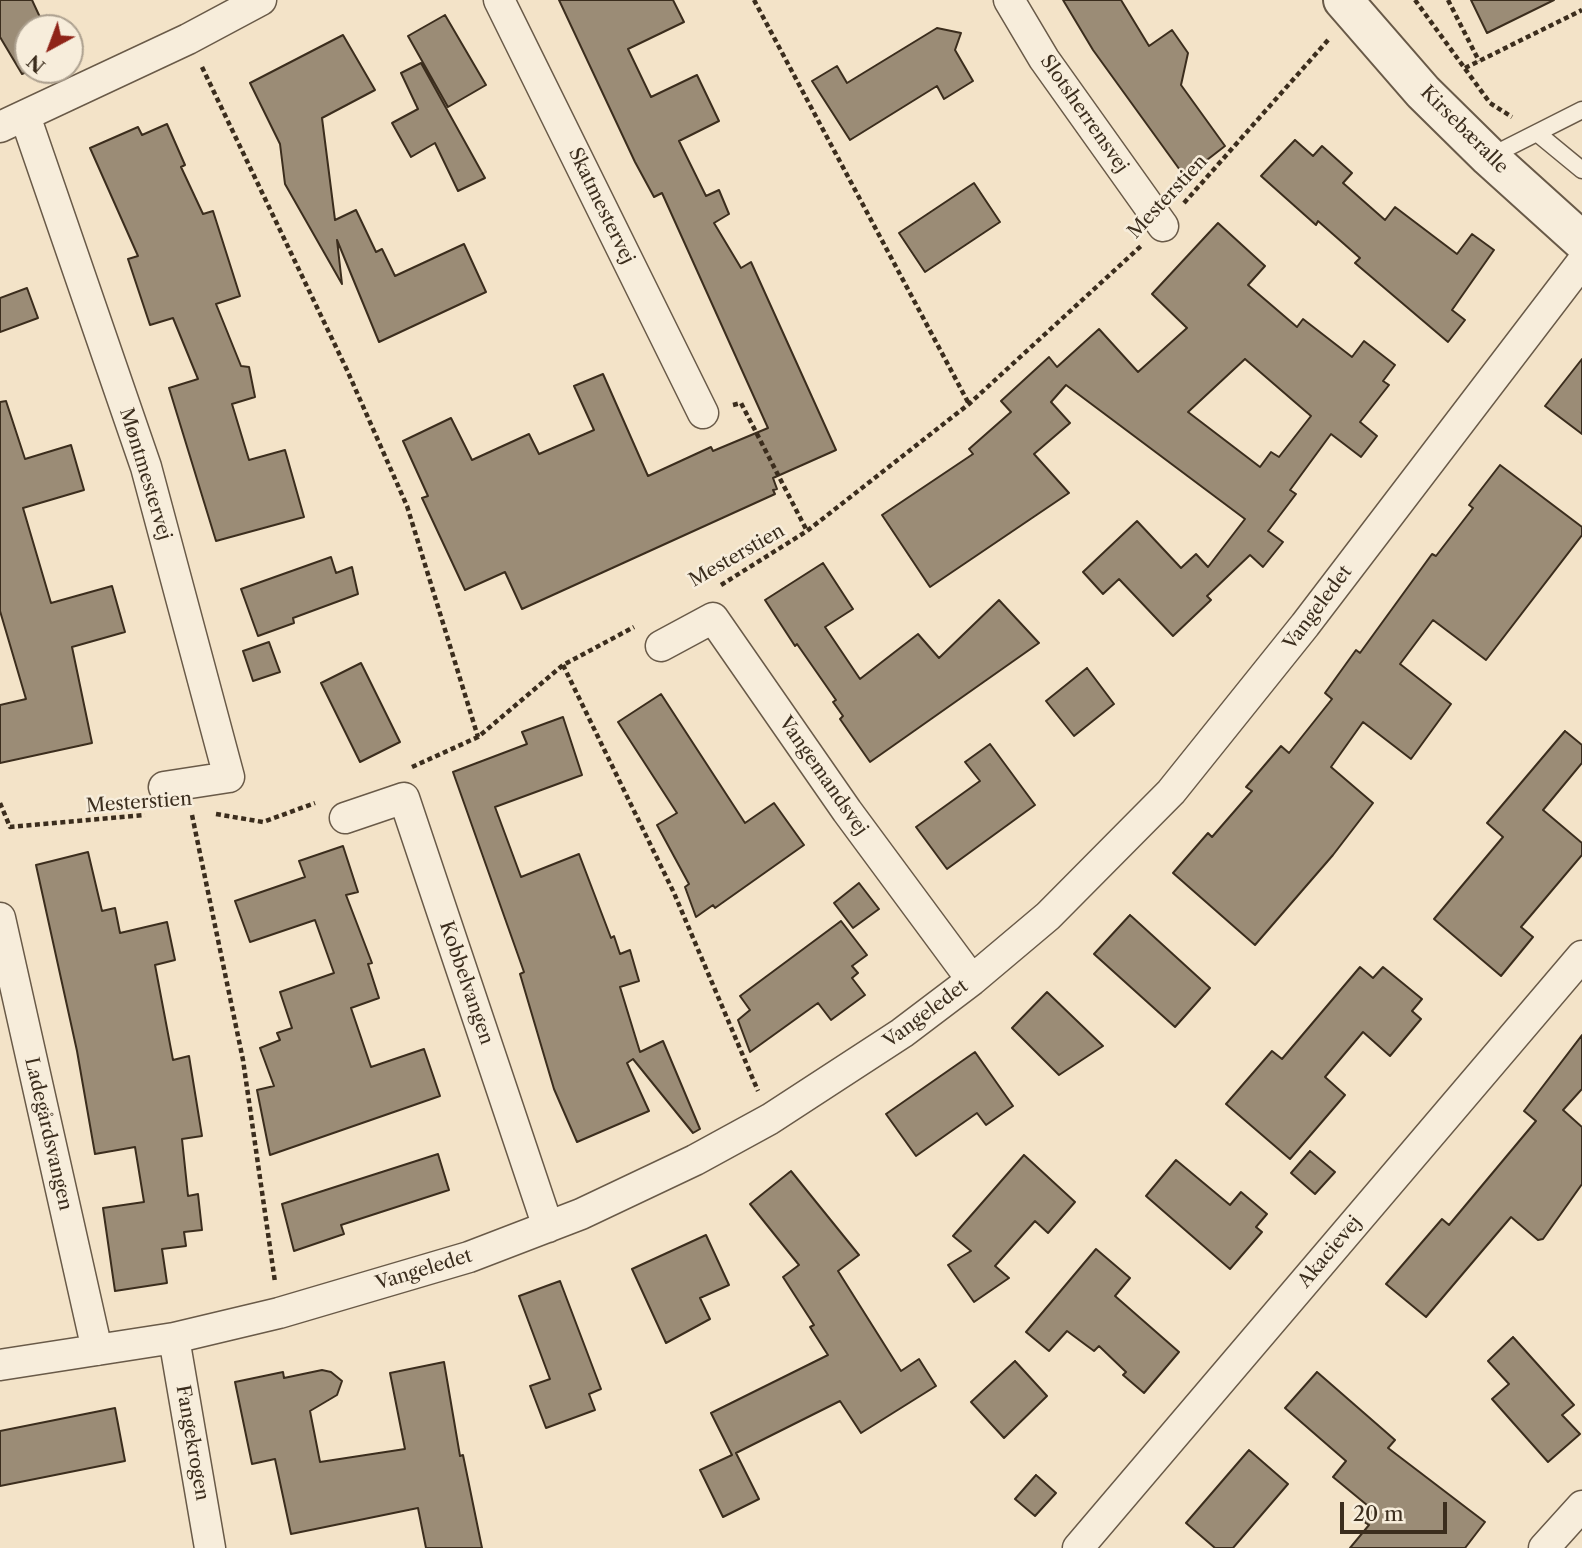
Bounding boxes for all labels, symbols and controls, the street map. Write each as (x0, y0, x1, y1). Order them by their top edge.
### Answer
north arrow (14, 14, 84, 84)
text: N (22, 50, 50, 78)
street label: Slotsherrensvej (1035, 51, 1133, 177)
street label: Kirsebæralle (1415, 81, 1513, 179)
street label: Skatmestervej (563, 144, 639, 268)
street label: Mesterstien (1123, 150, 1213, 244)
street label: Møntmestervej (114, 405, 176, 543)
street label: Mesterstien (685, 520, 789, 592)
street label: Vangeledet (1279, 561, 1357, 655)
street label: Vangemandsvej (774, 712, 872, 840)
street label: Mesterstien (85, 788, 193, 818)
street label: Kobbelvangen (434, 918, 498, 1048)
street label: Vangeledet (879, 975, 973, 1053)
street label: Ladegårdsvangen (19, 1055, 77, 1213)
street label: Akacievej (1293, 1212, 1367, 1292)
street label: Vangeledet (373, 1245, 475, 1295)
street label: Fangekrogen (171, 1383, 213, 1503)
scale bar (1344, 1488, 1451, 1532)
text: 20 m (1353, 1501, 1404, 1526)

